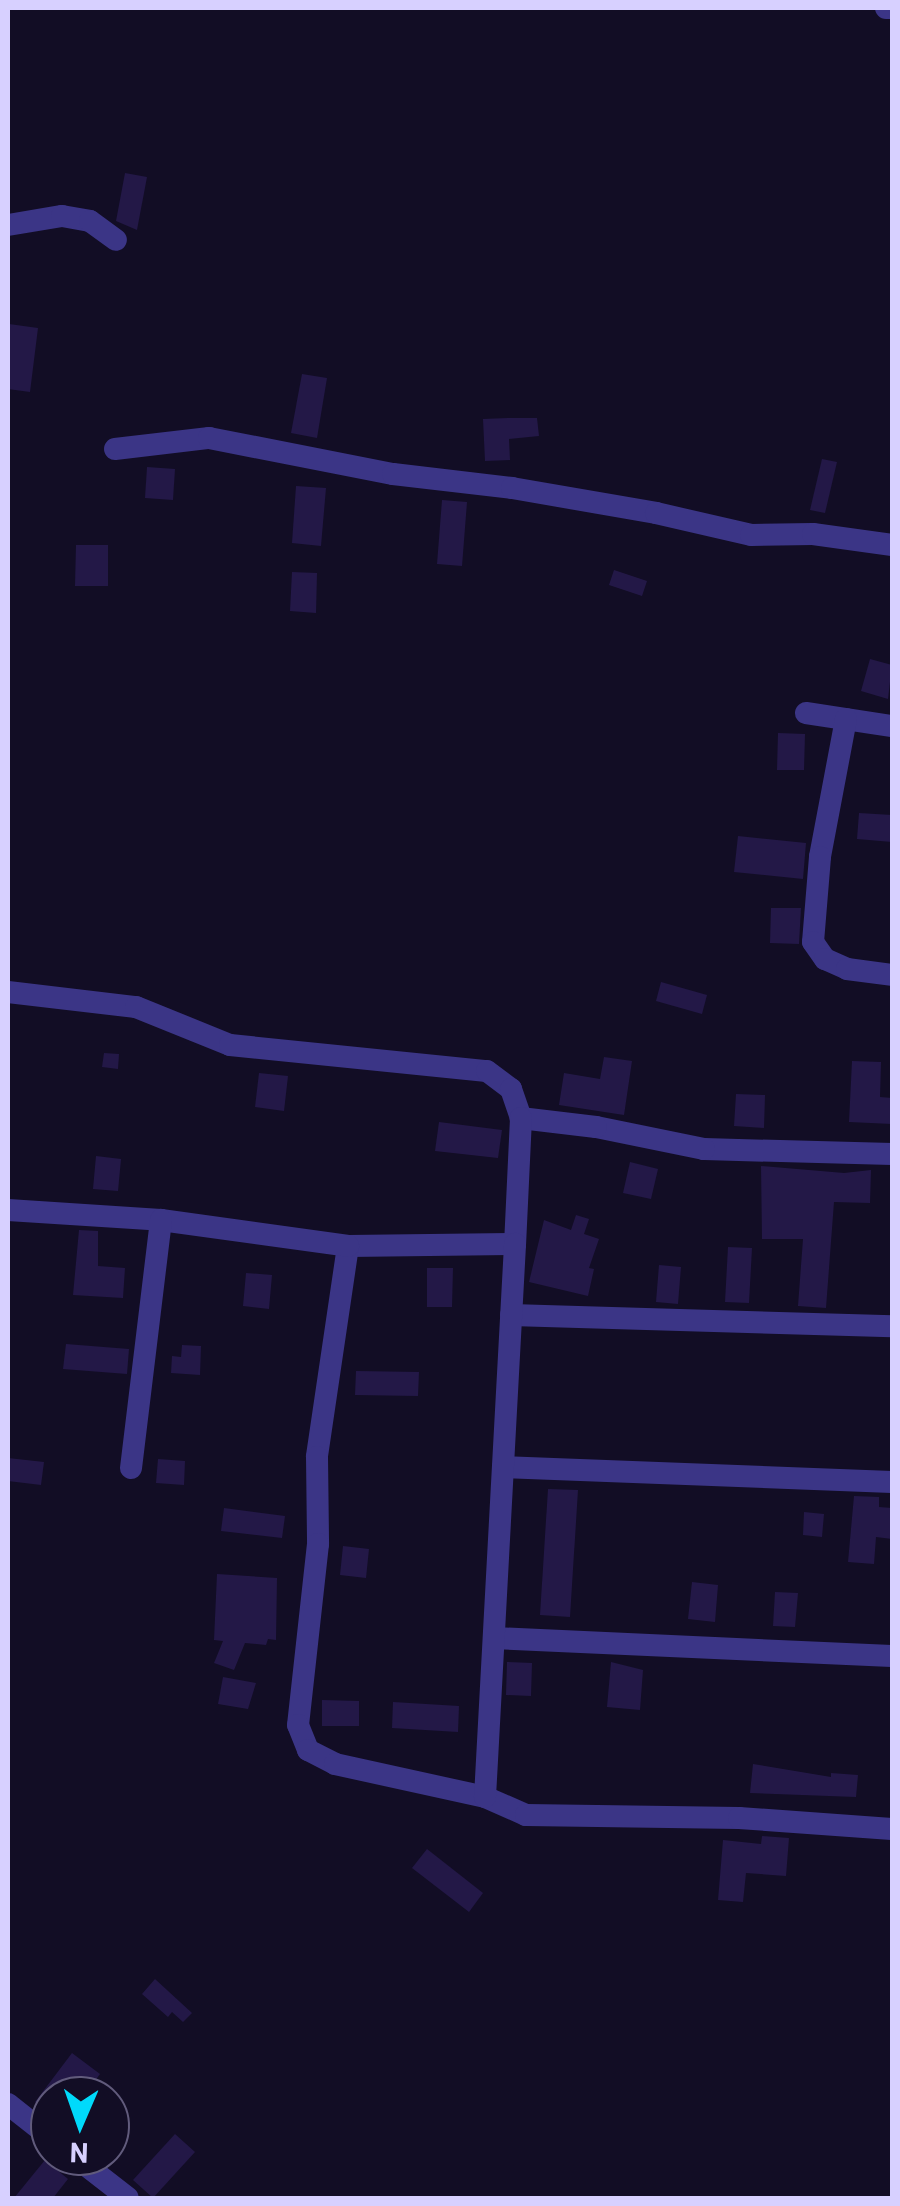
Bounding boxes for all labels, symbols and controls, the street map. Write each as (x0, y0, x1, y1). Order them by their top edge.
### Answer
north arrow (30, 2076, 130, 2176)
text: N (69, 2137, 89, 2171)

